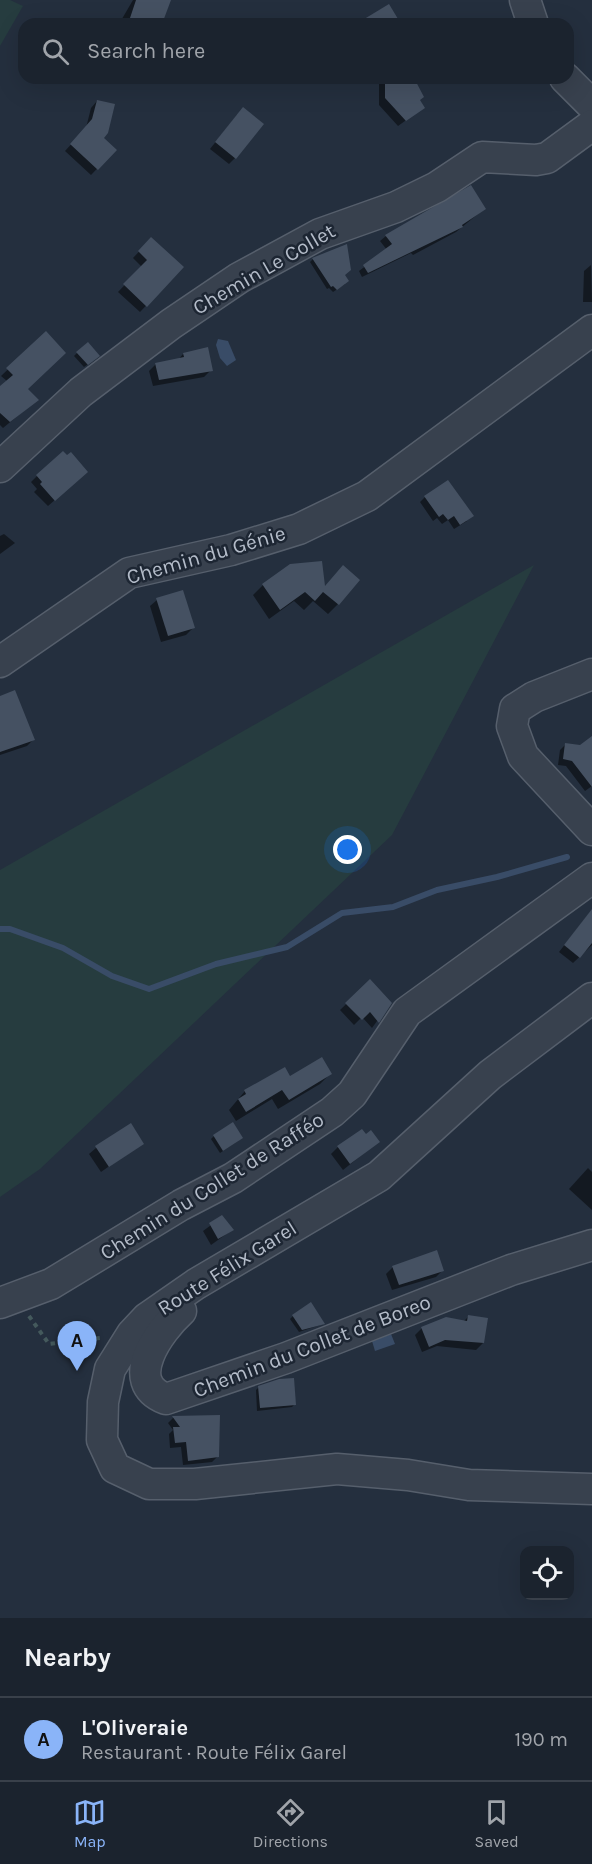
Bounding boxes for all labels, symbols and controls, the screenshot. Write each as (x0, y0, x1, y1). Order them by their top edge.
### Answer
search box (18, 18, 574, 84)
icon: search (39, 35, 72, 68)
text: Search here (87, 38, 205, 64)
street label: Chemin Le Collet (189, 218, 339, 319)
street label: Chemin du Génie (124, 521, 288, 589)
your location (333, 835, 362, 864)
street label: Chemin du Collet de Rafféo (96, 1107, 328, 1265)
street label: Route Félix Garel (153, 1216, 301, 1320)
street label: Chemin du Collet de Boreo (190, 1290, 434, 1402)
pin: A (58, 1322, 97, 1371)
map controls (520, 1546, 574, 1600)
button: locate (520, 1546, 574, 1600)
text: Nearby (24, 1642, 111, 1673)
text: L'Oliveraie (81, 1715, 188, 1741)
text: A (37, 1728, 50, 1751)
text: 190 m (514, 1728, 568, 1751)
text: Restaurant · Route Félix Garel (81, 1741, 347, 1764)
tab: Map (73, 1796, 106, 1851)
tab: Directions (253, 1796, 328, 1851)
tab: Saved (475, 1796, 519, 1851)

